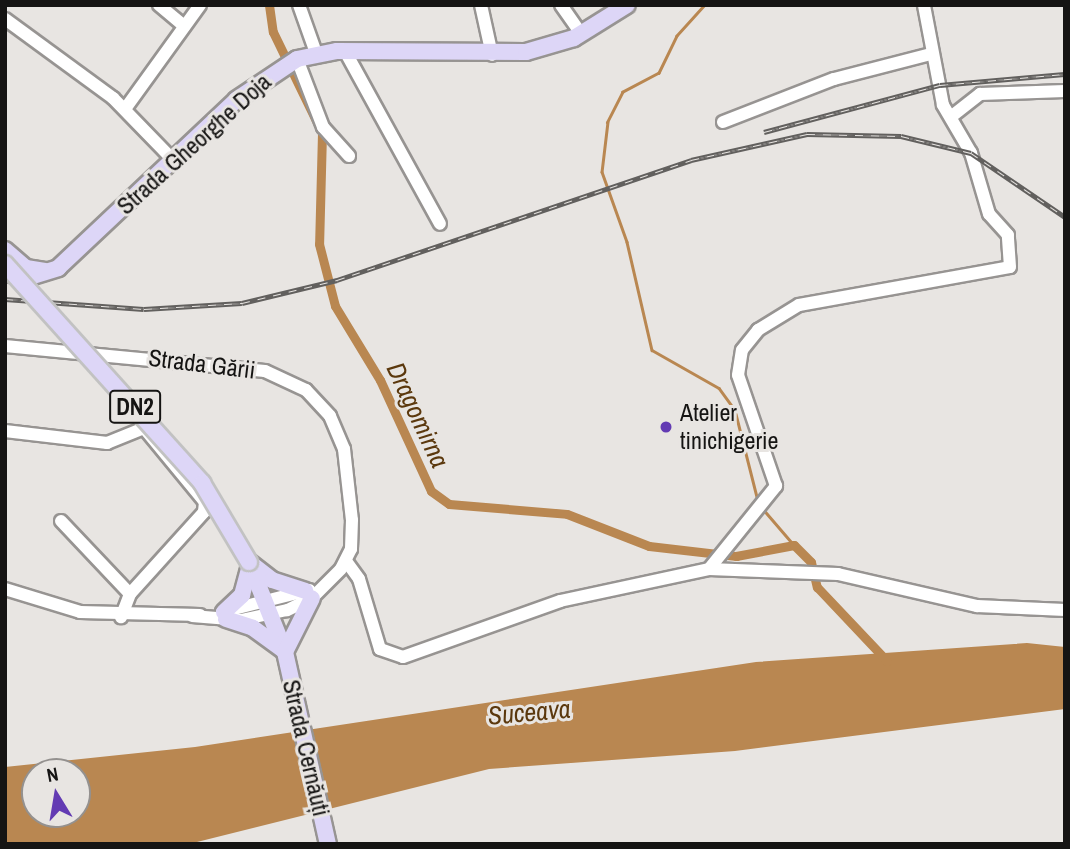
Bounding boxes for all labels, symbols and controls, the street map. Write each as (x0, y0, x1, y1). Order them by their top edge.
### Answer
street label: Strada Gheorghe Doja (111, 67, 277, 221)
street label: Strada Gării (147, 343, 257, 385)
water label: Dragomirna (380, 357, 456, 473)
road number: DN2 (109, 388, 161, 426)
place label: Atelier tinichigerie (680, 399, 778, 455)
marker: Atelier tinichigerie (658, 419, 674, 435)
street label: Strada Cernăuți (276, 677, 336, 819)
water label: Suceava (486, 693, 572, 731)
north arrow (21, 758, 91, 828)
text: N (44, 761, 60, 788)

